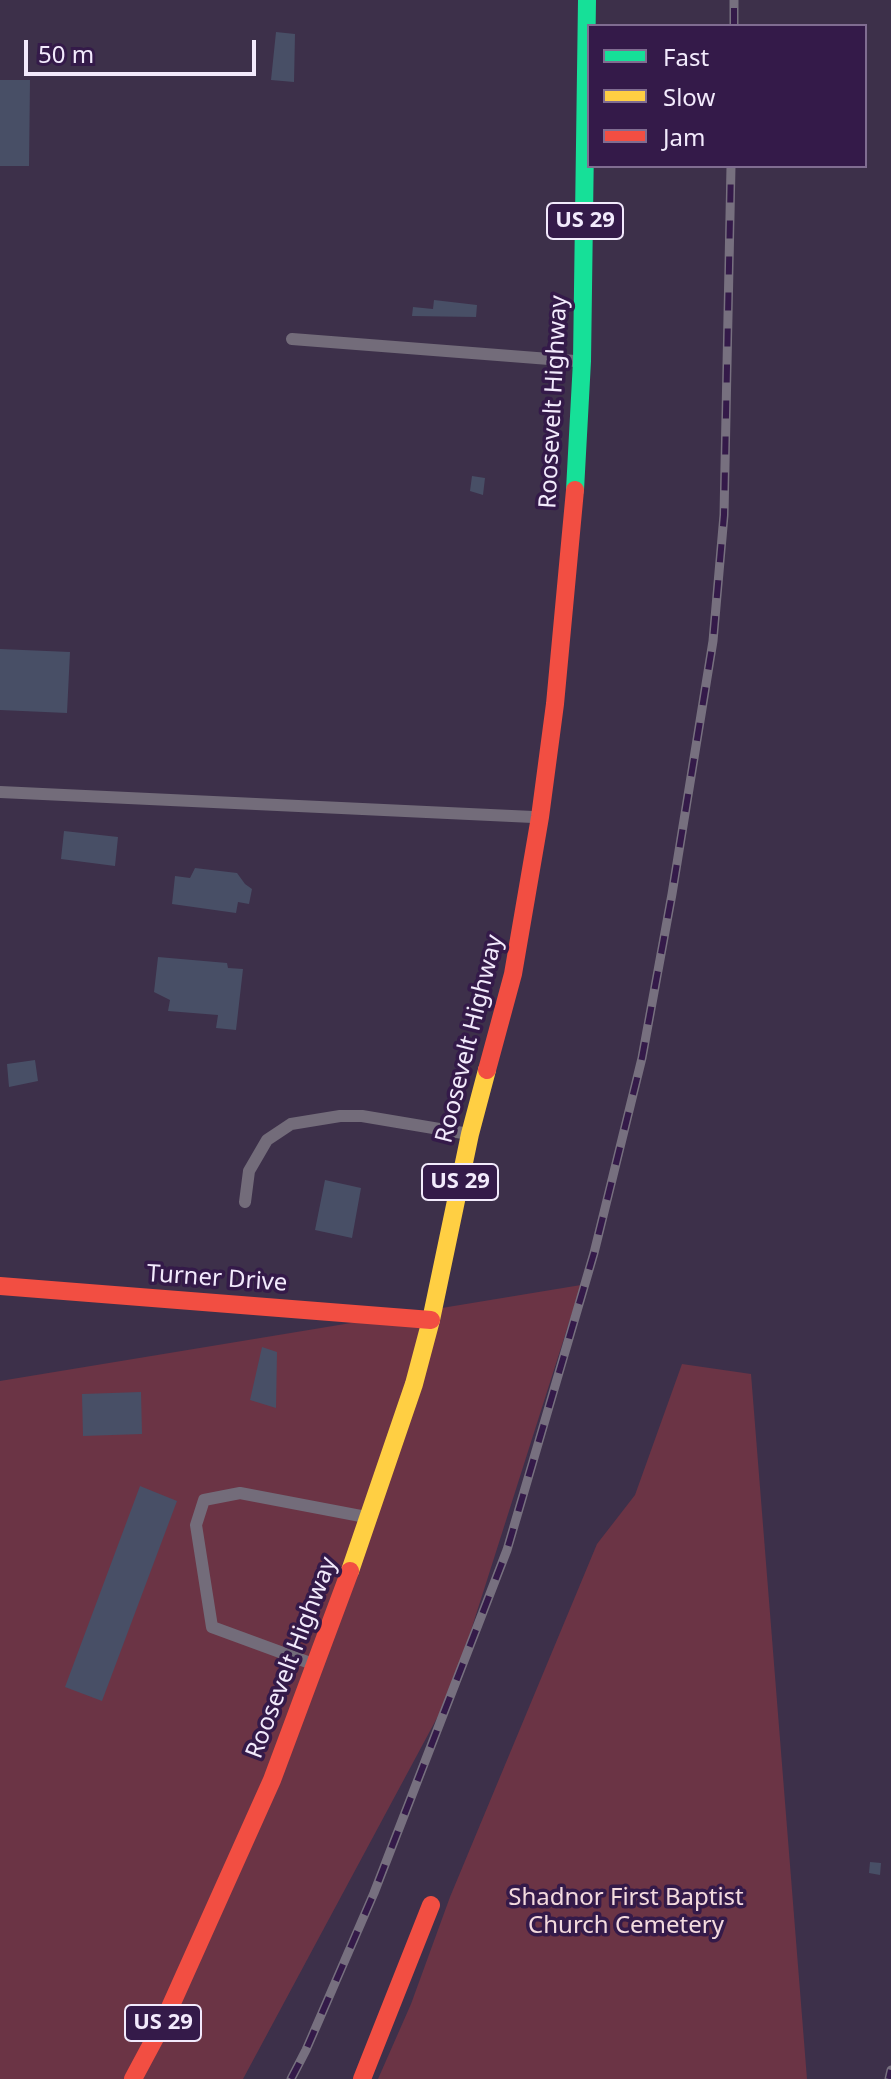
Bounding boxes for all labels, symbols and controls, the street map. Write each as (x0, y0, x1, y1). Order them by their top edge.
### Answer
scale bar (28, 24, 260, 74)
legend (587, 24, 867, 168)
text: 50 m (38, 37, 94, 70)
text: Fast (663, 40, 709, 73)
text: Slow (663, 80, 715, 113)
text: Jam (663, 120, 705, 153)
road number: US 29 (547, 203, 623, 239)
street label: Roosevelt Highway (534, 295, 574, 509)
street label: Roosevelt Highway (430, 932, 510, 1146)
road number: US 29 (422, 1164, 498, 1200)
street label: Turner Drive (146, 1260, 288, 1298)
street label: Roosevelt Highway (240, 1553, 344, 1763)
park label: Shadnor First Baptist Church Cemetery (508, 1884, 744, 1940)
road number: US 29 (125, 2005, 201, 2041)

